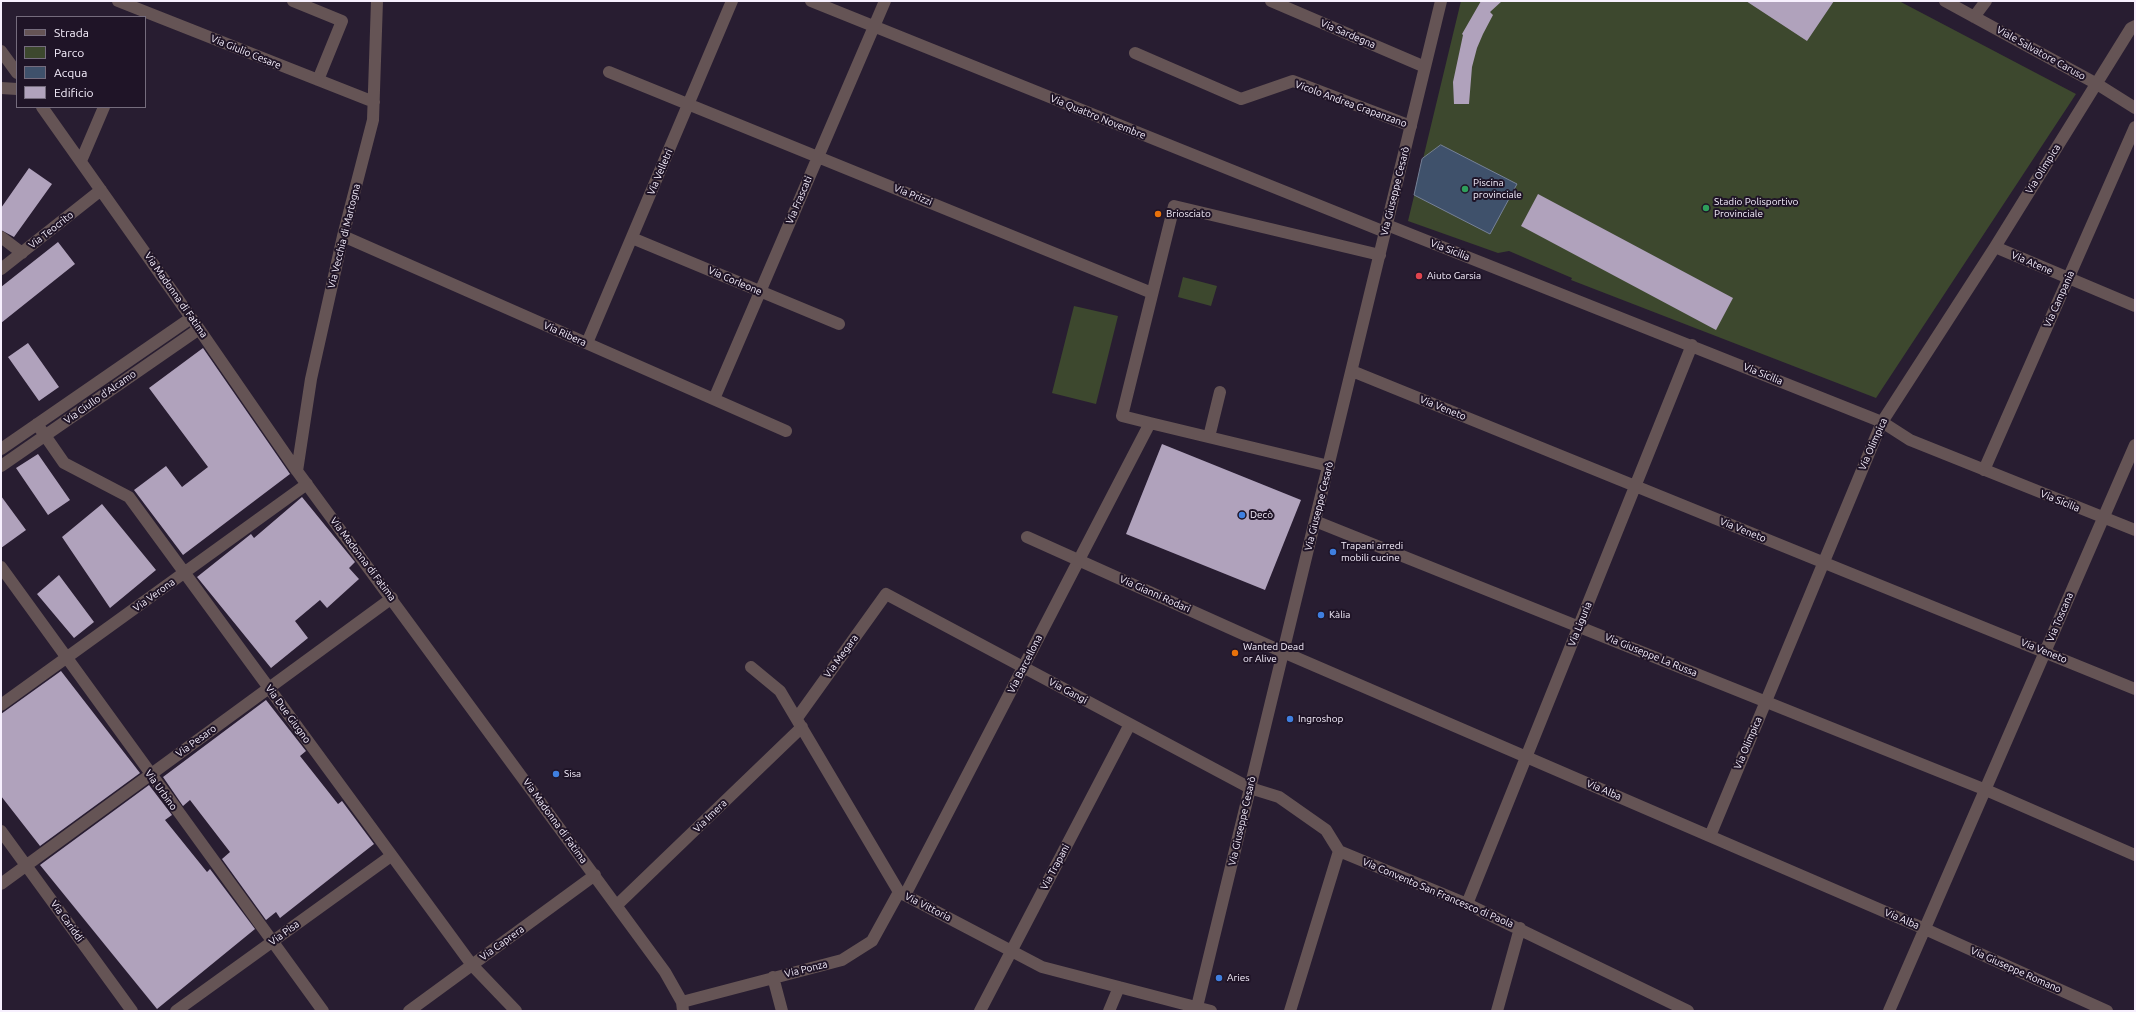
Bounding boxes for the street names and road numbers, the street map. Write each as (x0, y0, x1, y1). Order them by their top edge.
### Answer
street label: Via Sardegna (1319, 17, 1377, 51)
street label: Viale Salvatore Caruso (1994, 24, 2088, 82)
street label: Via Giulio Cesare (209, 32, 283, 72)
street label: Vicolo Andrea Crapanzano (1293, 78, 1409, 130)
street label: Via Quattro Novembre (1048, 92, 1148, 142)
street label: Via Olimpica (2023, 142, 2063, 196)
street label: Via Giuseppe Cesarò (1378, 145, 1412, 237)
street label: Via Velletri (645, 147, 675, 197)
street label: Via Frascati (784, 174, 814, 226)
street label: Via Vecchia di Martogna (325, 182, 363, 290)
street label: Via Prizzi (892, 182, 934, 208)
street label: Via Teocrito (26, 209, 76, 251)
street label: Via Sicilia (1428, 237, 1472, 263)
street label: Via Atene (2010, 249, 2054, 277)
street label: Via Madonna di Fatima (142, 250, 210, 340)
street label: Via Corleone (706, 264, 764, 298)
street label: Via Campania (2041, 269, 2077, 329)
street label: Via Ribera (542, 319, 588, 349)
street label: Via Sicilia (1742, 361, 1784, 387)
street label: Via Ciullo d'Alcamo (62, 368, 138, 426)
street label: Via Veneto (1418, 393, 1468, 423)
street label: Via Olimpica (1856, 416, 1890, 472)
street label: Via Giuseppe Cesarò (1302, 460, 1336, 552)
street label: Via Sicilia (2039, 488, 2081, 514)
street label: Via Madonna di Fatima (328, 515, 398, 603)
street label: Via Veneto (1718, 515, 1768, 545)
street label: Via Gianni Rodari (1118, 573, 1192, 615)
street label: Via Verona (131, 576, 177, 614)
street label: Via Toscana (2044, 591, 2076, 643)
street label: Via Liguria (1566, 600, 1594, 648)
street label: Via Giuseppe La Russa (1603, 631, 1699, 679)
street label: Via Megara (821, 632, 861, 680)
street label: Via Barcellona (1005, 633, 1045, 695)
street label: Via Veneto (2019, 636, 2069, 666)
street label: Via Gangi (1047, 676, 1089, 706)
street label: Via Due Giugno (263, 682, 313, 746)
street label: Via Olimpica (1732, 715, 1764, 771)
street label: Via Pesaro (173, 722, 219, 760)
street label: Via Urbino (142, 767, 180, 813)
street label: Via Giuseppe Cesarò (1226, 775, 1258, 867)
street label: Via Madonna di Fatima (520, 776, 590, 866)
street label: Via Alba (1585, 777, 1623, 803)
street label: Via Imera (691, 797, 729, 835)
street label: Via Trapani (1038, 842, 1072, 892)
street label: Via Convento San Francesco di Paola (1361, 856, 1515, 930)
street label: Via Vittoria (903, 890, 953, 924)
street label: Via Cariddi (48, 898, 86, 944)
street label: Via Alba (1883, 906, 1921, 932)
street label: Via Pisa (267, 918, 301, 948)
street label: Via Caprera (477, 923, 527, 963)
street label: Via Giuseppe Romano (1969, 945, 2063, 995)
street label: Via Ponza (783, 958, 829, 980)

